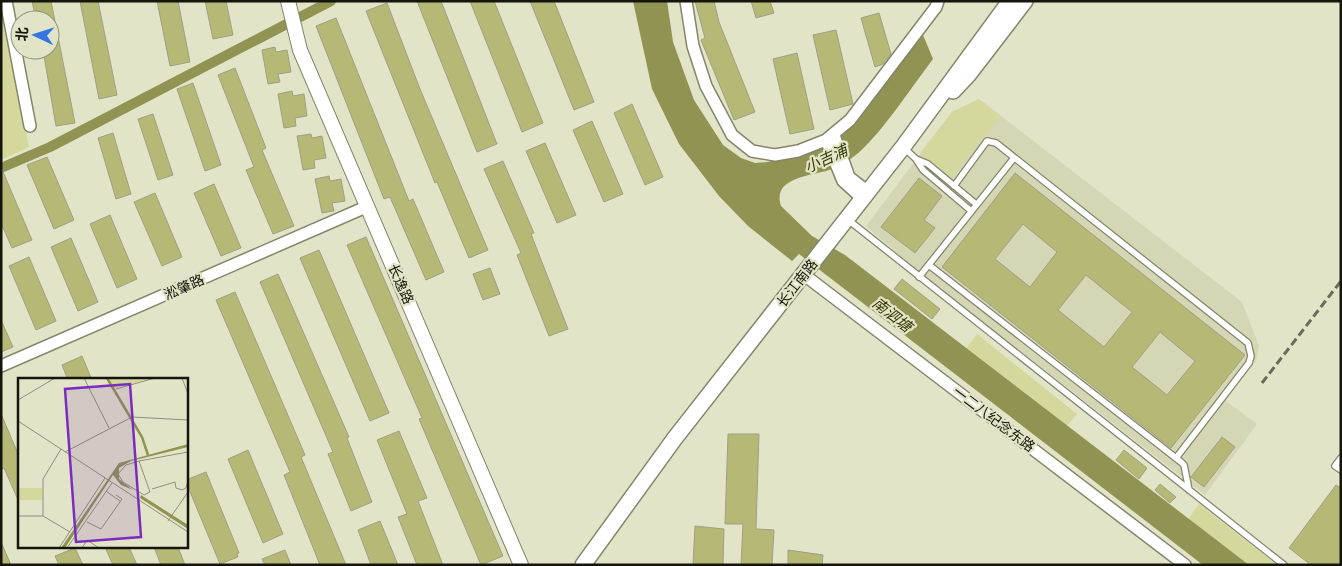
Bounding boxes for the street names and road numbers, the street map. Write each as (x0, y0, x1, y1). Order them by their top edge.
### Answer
street label: 长江南路 (773, 256, 821, 310)
street label: 长逸路 (385, 262, 417, 306)
street label: 淞肇路 (162, 271, 206, 303)
street label: 一二八纪念东路 (950, 383, 1038, 455)

